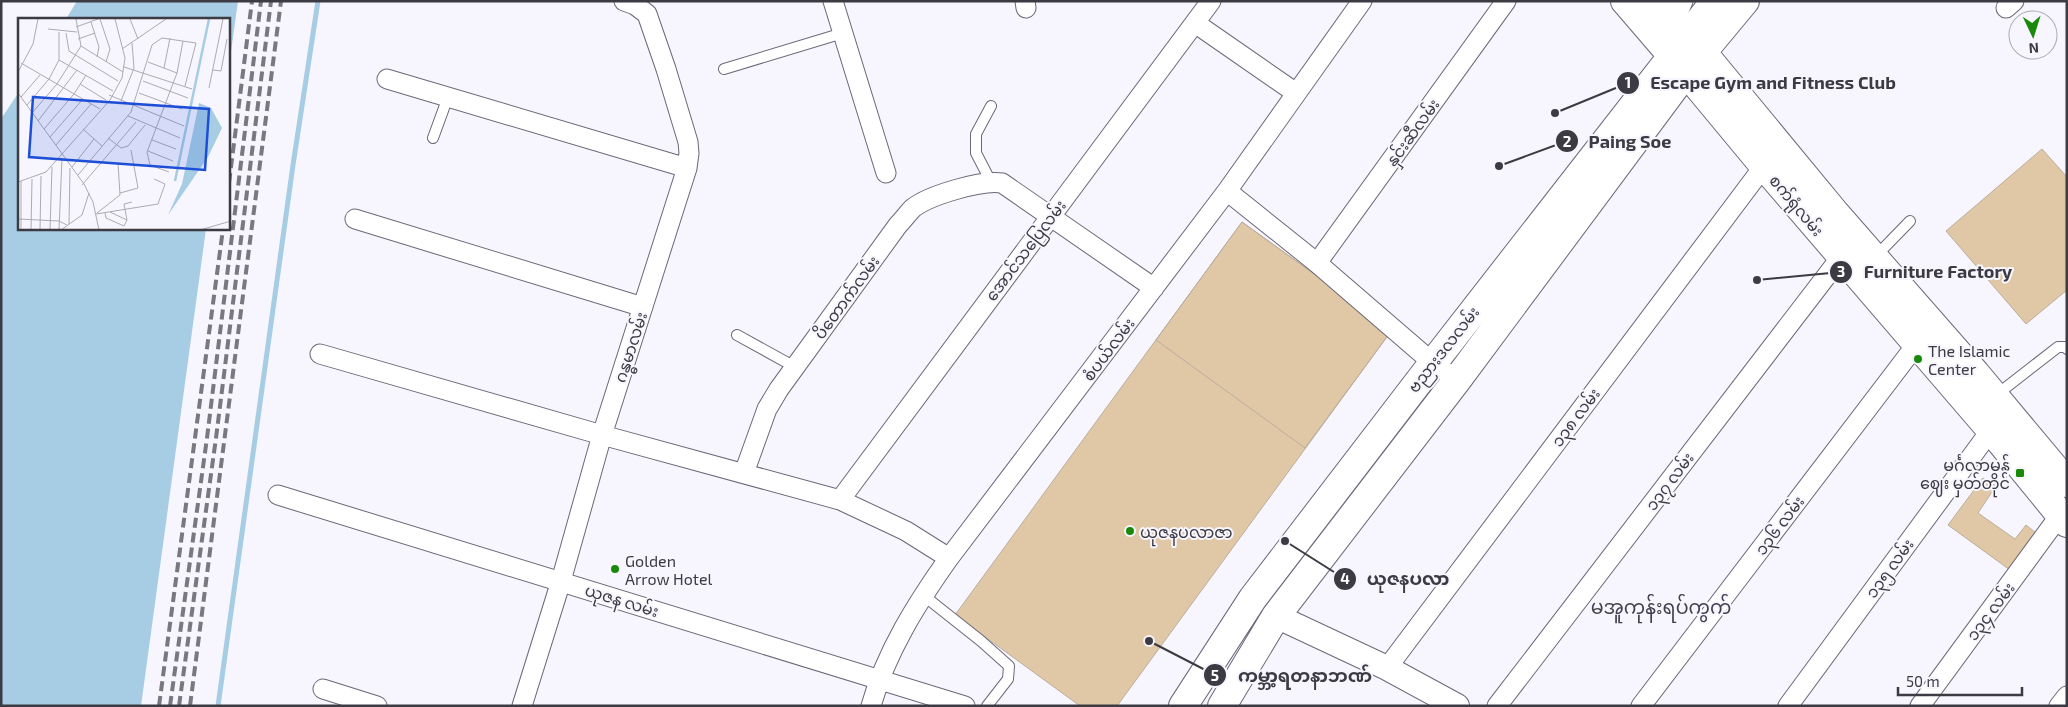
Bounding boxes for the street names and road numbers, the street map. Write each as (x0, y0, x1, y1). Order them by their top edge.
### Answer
street label: နှင်းဆီလမ်း (1380, 94, 1448, 173)
street label: စက်ရုံလမ်း (1761, 170, 1829, 243)
street label: အောင်သပြေလမ်း (980, 195, 1073, 307)
street label: ပိတောက်လမ်း (809, 251, 883, 342)
street label: ဗညားဒလလမ်း (1403, 302, 1486, 399)
street label: ဂန္ဓမာလမ်း (609, 309, 655, 386)
street label: စံပယ်လမ်း (1077, 313, 1138, 384)
street label: ၁၃၈ လမ်း (1546, 383, 1607, 453)
street label: ၁၃၇ လမ်း (1640, 447, 1701, 517)
street label: ၁၃၆ လမ်း (1750, 491, 1811, 561)
street label: ၁၃၅ လမ်း (1860, 534, 1921, 604)
street label: ၁၃၄ လမ်း (1961, 578, 2022, 647)
street label: ယုဇန လမ်း (581, 579, 661, 626)

